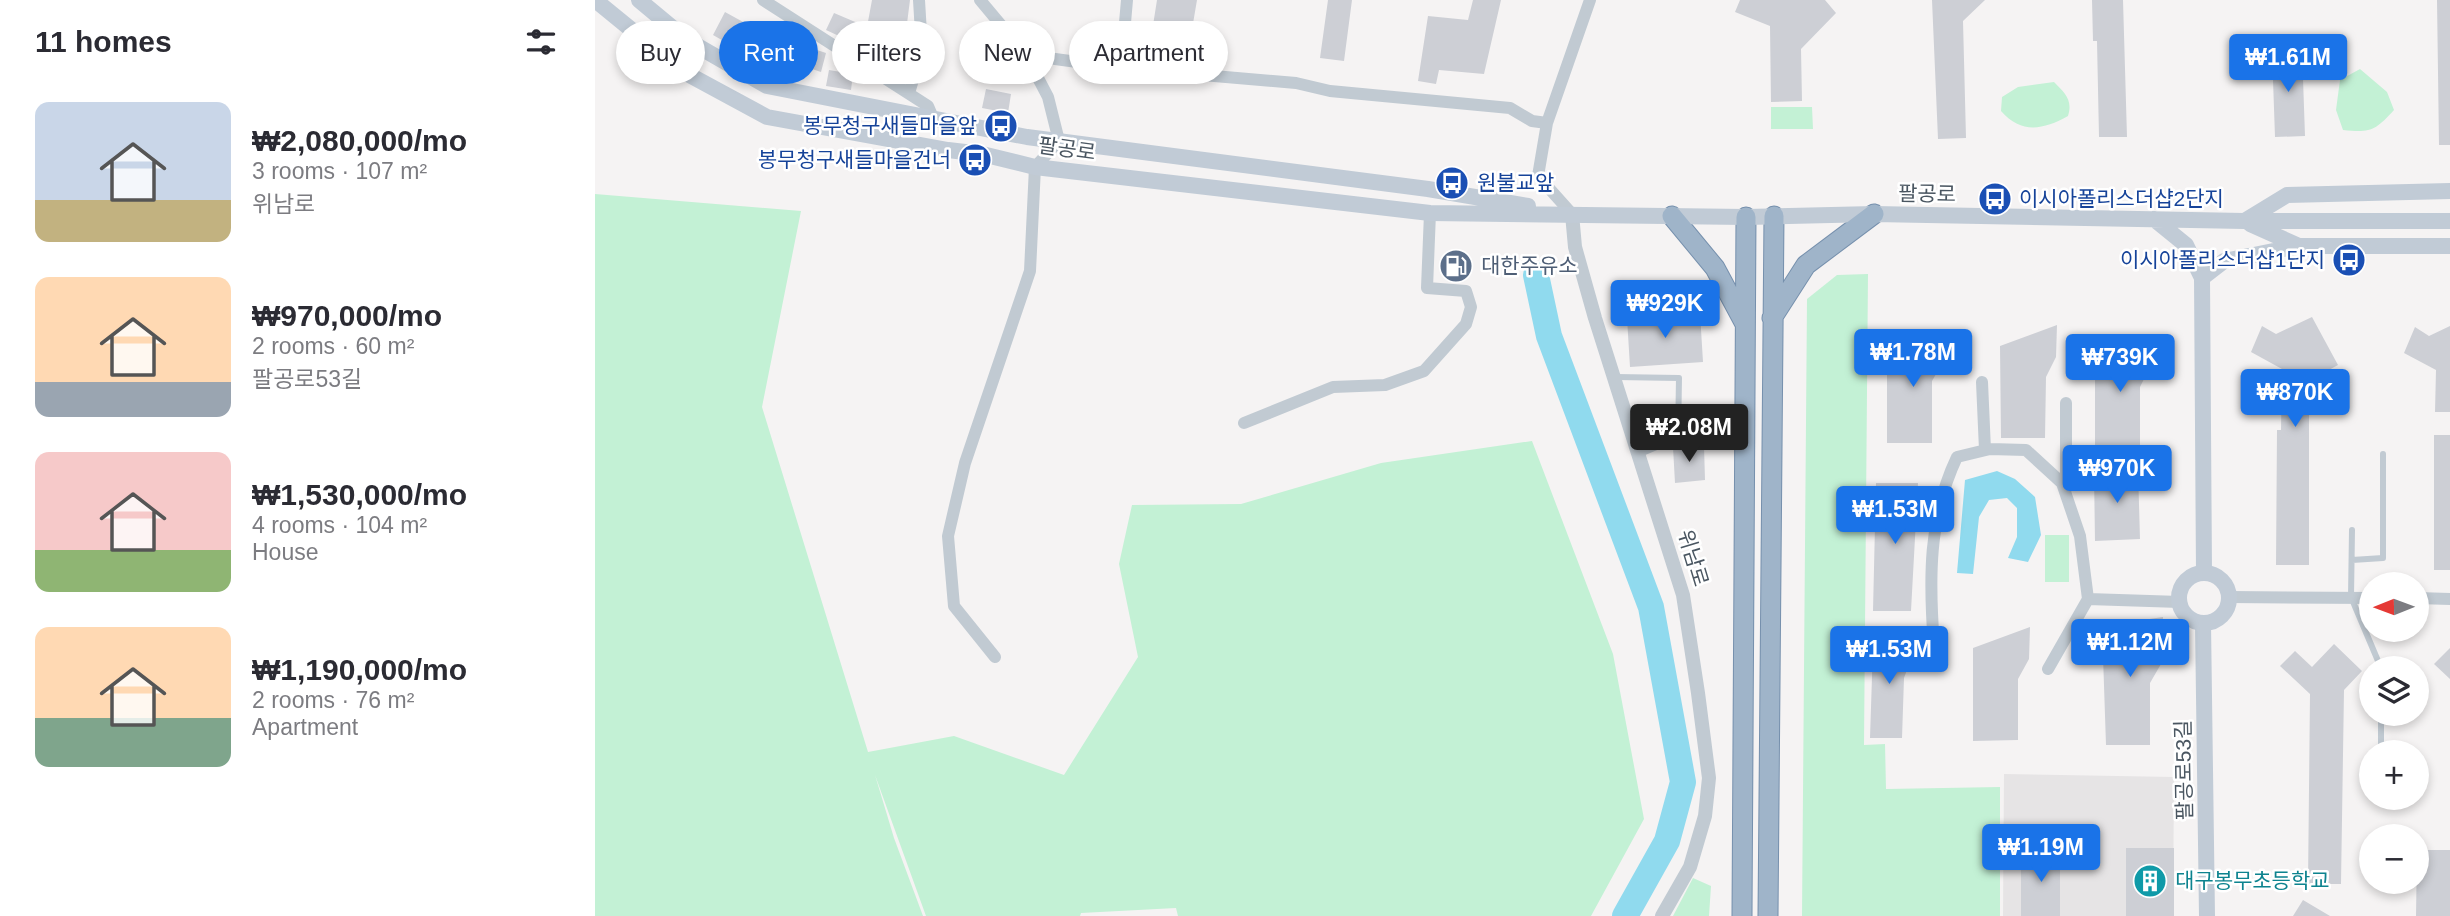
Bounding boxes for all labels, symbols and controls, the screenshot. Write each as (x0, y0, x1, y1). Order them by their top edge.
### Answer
chip: Buy (616, 21, 705, 84)
chip: Rent (719, 21, 818, 84)
chip: Filters (832, 21, 945, 84)
chip: New (959, 21, 1055, 84)
chip: Apartment (1069, 21, 1228, 84)
icon: filters (522, 23, 560, 61)
text: 11 homes (35, 25, 172, 58)
pin: ₩1.61M (2231, 34, 2345, 94)
text: ₩1.61M (2245, 44, 2331, 70)
bus stop icon: 봉무청구새들마을앞 (982, 107, 1020, 145)
place label: 봉무청구새들마을앞 (803, 114, 977, 137)
text: ₩2,080,000/mo (252, 124, 467, 157)
icon: home (91, 130, 175, 214)
street label: 팔공로 (1037, 133, 1097, 164)
bus stop icon: 봉무청구새들마을건너 (956, 141, 994, 179)
place label: 봉무청구새들마을건너 (758, 148, 951, 171)
text: 3 rooms · 107 m² (252, 158, 427, 184)
bus stop icon: 원불교앞 (1433, 164, 1471, 202)
place label: 원불교앞 (1477, 171, 1554, 194)
bus stop icon: 이시아폴리스더샵2단지 (1976, 180, 2014, 218)
street label: 팔공로 (1898, 181, 1956, 206)
place label: 이시아폴리스더샵2단지 (2019, 187, 2224, 210)
text: 위남로 (252, 191, 315, 217)
bus stop icon: 이시아폴리스더샵1단지 (2330, 241, 2368, 279)
fuel station icon: 대한주유소 (1437, 247, 1475, 285)
place label: 이시아폴리스더샵1단지 (2120, 248, 2325, 271)
place label: 대한주유소 (1481, 254, 1578, 277)
pin: ₩929K (1616, 280, 1714, 340)
text: ₩929K (1627, 290, 1703, 316)
text: ₩970,000/mo (252, 299, 442, 332)
icon: home (91, 305, 175, 389)
pin: ₩1.78M (1856, 330, 1970, 389)
text: 2 rooms · 60 m² (252, 333, 414, 359)
pin: ₩739K (2071, 334, 2169, 394)
text: ₩1.78M (1870, 339, 1956, 365)
text: ₩739K (2082, 344, 2158, 370)
text: 팔공로53길 (252, 366, 362, 392)
pin: ₩870K (2246, 370, 2344, 429)
text: ₩870K (2257, 379, 2333, 405)
pin: ₩2.08M (1632, 405, 1746, 464)
text: ₩2.08M (1646, 414, 1732, 440)
pin: ₩970K (2068, 446, 2166, 505)
text: ₩970K (2079, 455, 2155, 481)
text: ₩1,530,000/mo (252, 478, 467, 511)
icon: home (91, 480, 175, 564)
pin: ₩1.53M (1838, 486, 1952, 546)
text: ₩1.53M (1852, 496, 1938, 522)
text: 4 rooms · 104 m² (252, 512, 427, 538)
street label: 위남로 (1674, 527, 1713, 589)
text: House (252, 539, 318, 565)
north arrow (2359, 572, 2429, 642)
map controls (2359, 572, 2429, 894)
pin: ₩1.12M (2073, 620, 2187, 679)
pin: ₩1.53M (1832, 626, 1946, 686)
text: ₩1.12M (2087, 629, 2173, 655)
text: ₩1.53M (1846, 636, 1932, 662)
text: ₩1,190,000/mo (252, 653, 467, 686)
icon: home (91, 655, 175, 739)
button: layers (2359, 656, 2429, 726)
text: 2 rooms · 76 m² (252, 687, 414, 713)
text: Apartment (252, 714, 358, 740)
street label: 팔공로53길 (2171, 719, 2196, 821)
button: + (2359, 740, 2429, 810)
pin: ₩1.19M (1984, 824, 2098, 884)
button: − (2359, 824, 2429, 894)
text: ₩1.19M (1998, 834, 2084, 860)
building icon: 대구봉무초등학교 (2131, 862, 2169, 900)
place label: 대구봉무초등학교 (2175, 869, 2330, 892)

